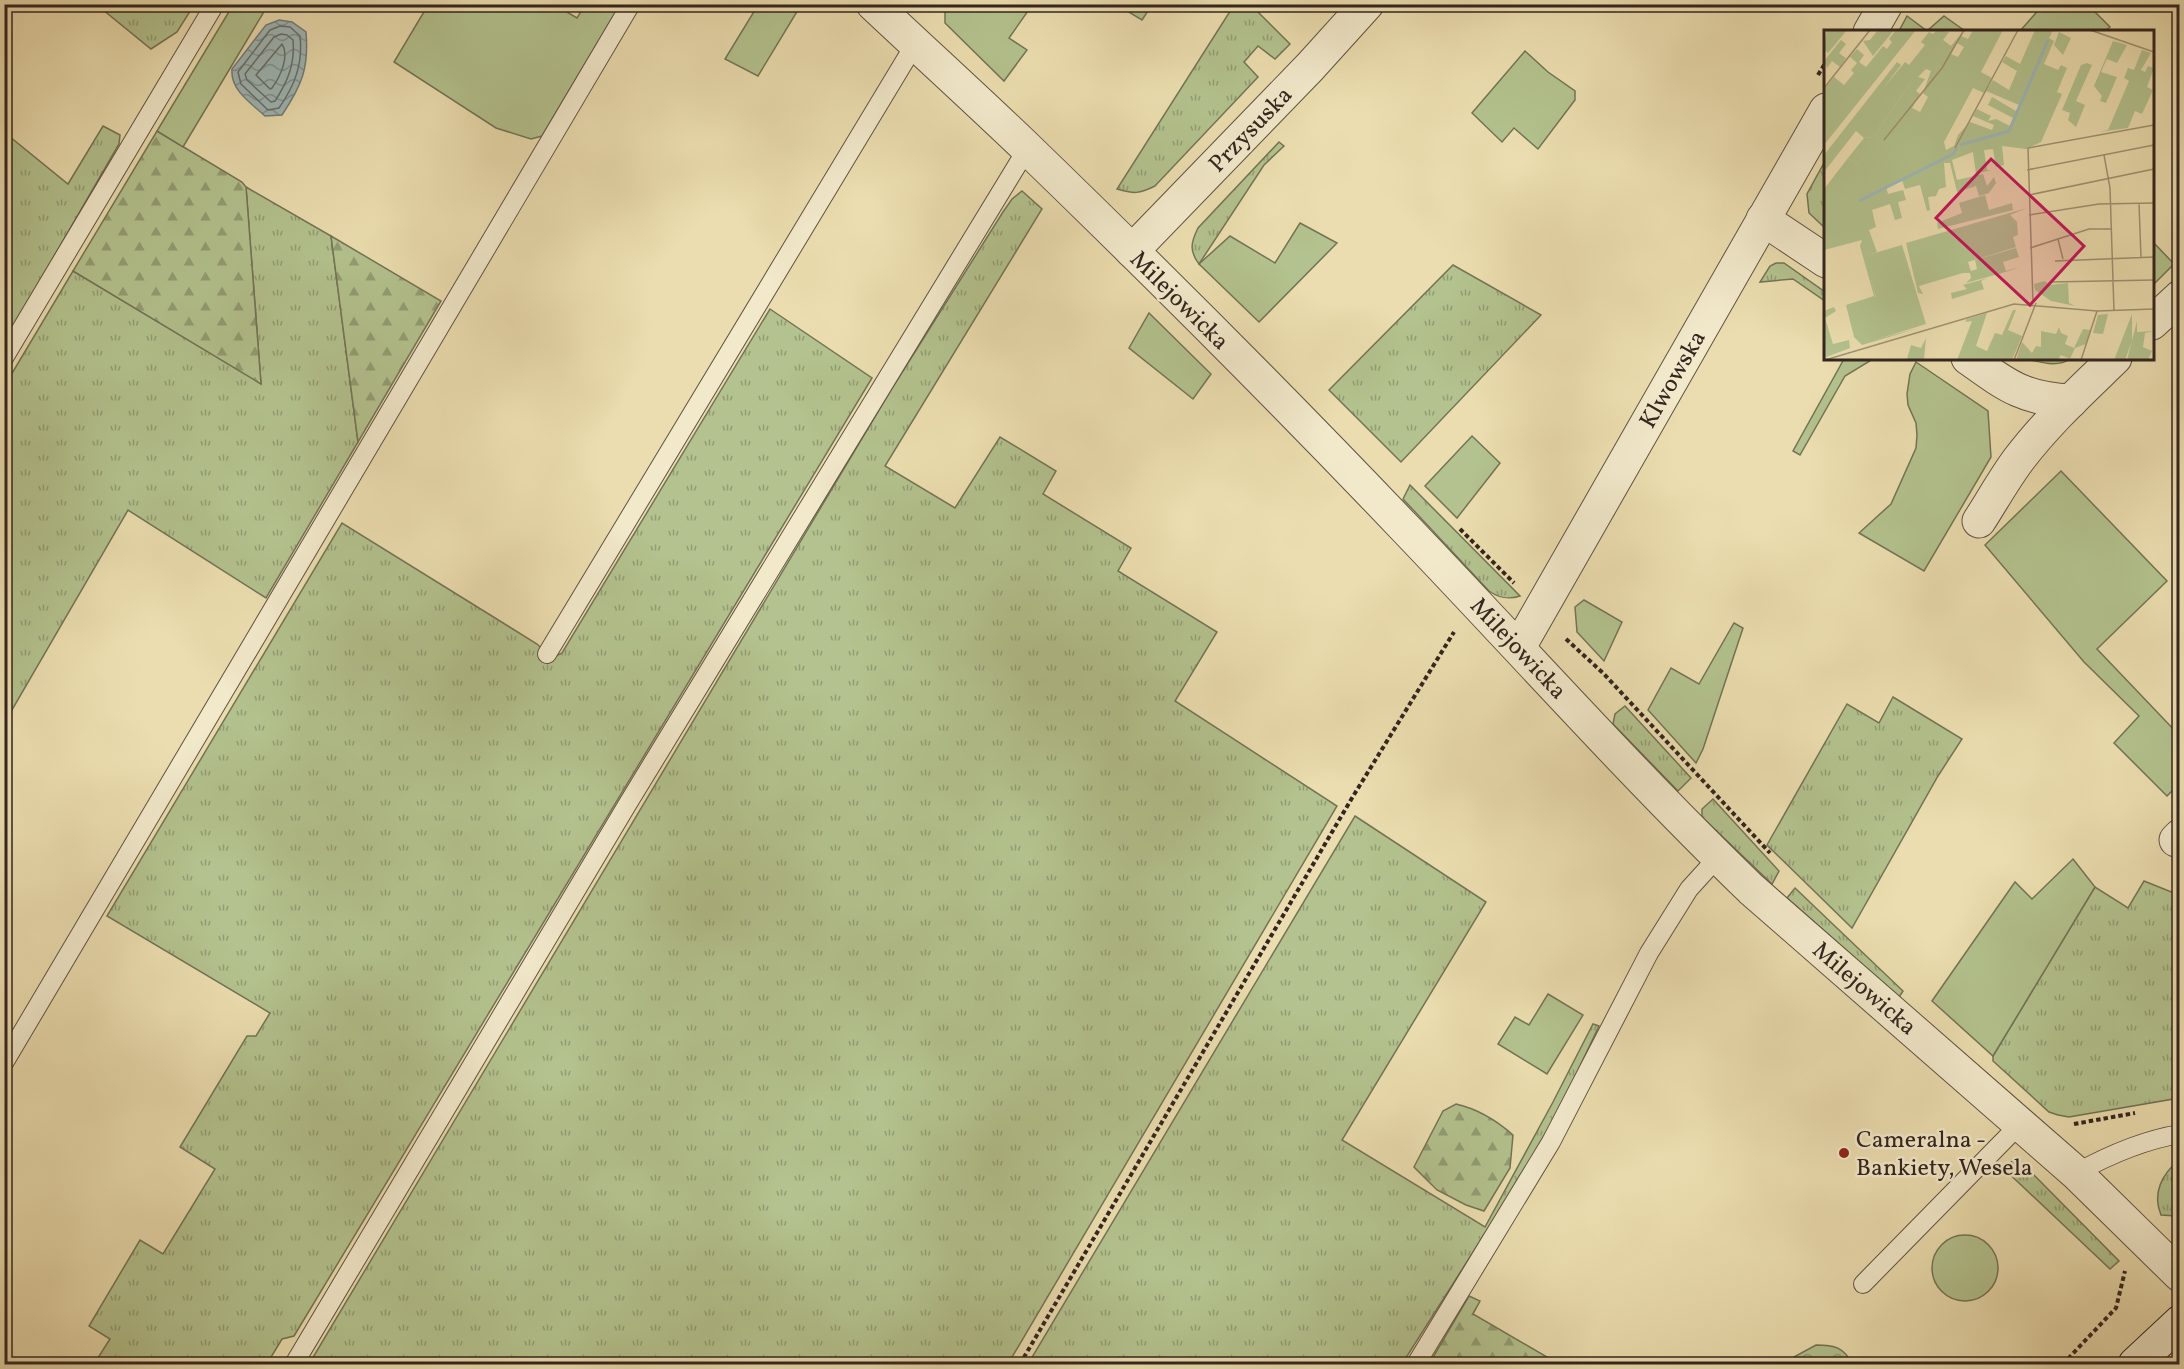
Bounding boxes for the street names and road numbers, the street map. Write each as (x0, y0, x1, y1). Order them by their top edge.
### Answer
street label: Przysuska (1202, 80, 1301, 181)
street label: Milejowicka (1121, 244, 1236, 359)
street label: Klwowska (1632, 325, 1716, 435)
street label: Milejowicka (1461, 591, 1574, 708)
street label: Milejowicka (1804, 935, 1923, 1044)

